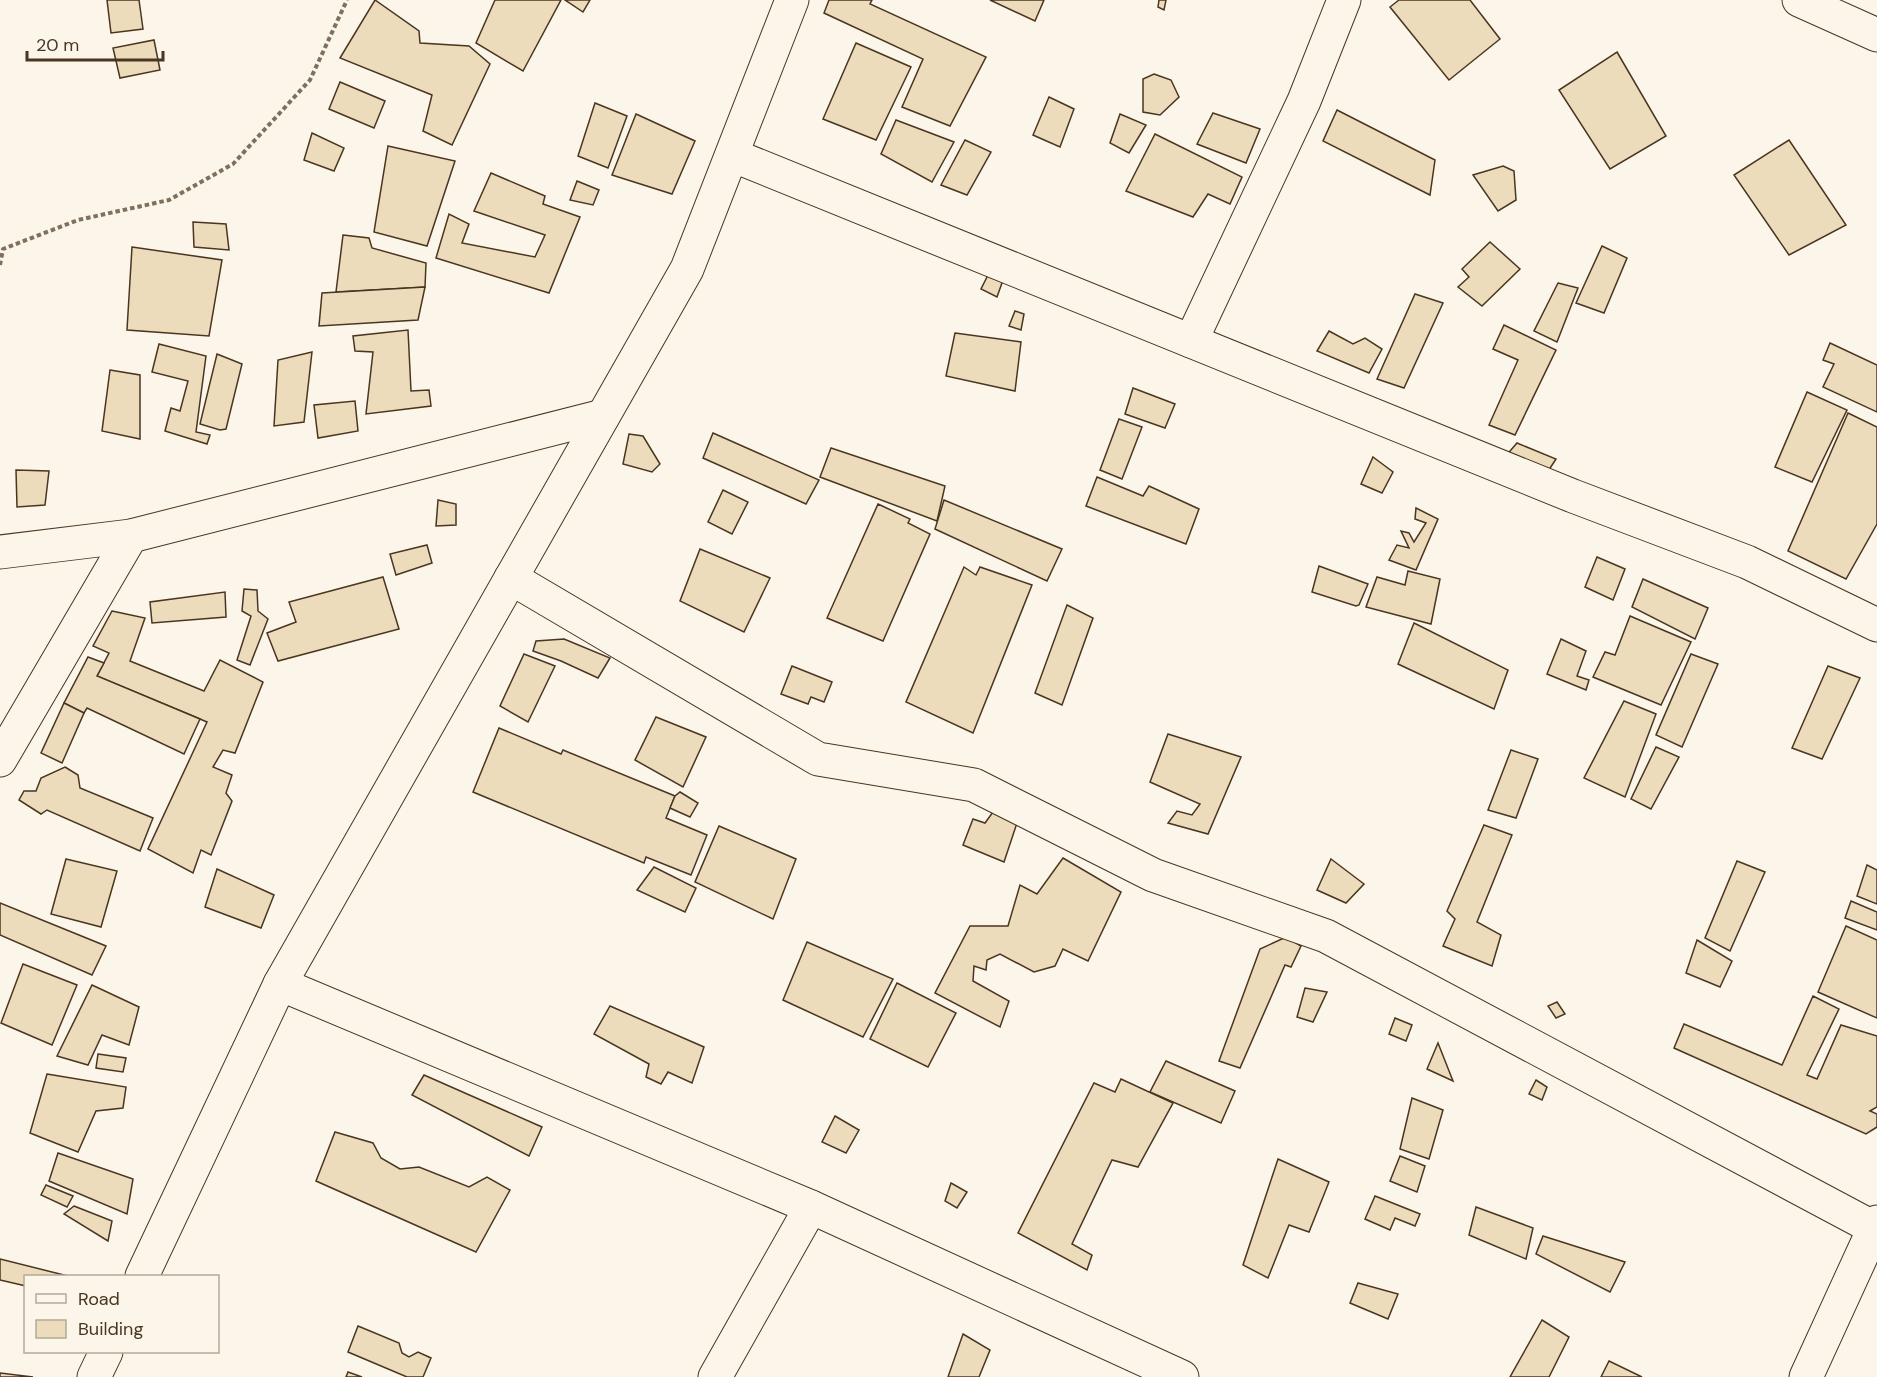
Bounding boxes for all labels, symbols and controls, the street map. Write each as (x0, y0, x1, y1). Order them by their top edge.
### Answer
scale bar (27, 24, 164, 62)
text: 20 m (36, 33, 79, 57)
legend (24, 1275, 219, 1353)
text: Road (78, 1287, 120, 1311)
text: Building (78, 1317, 143, 1341)

